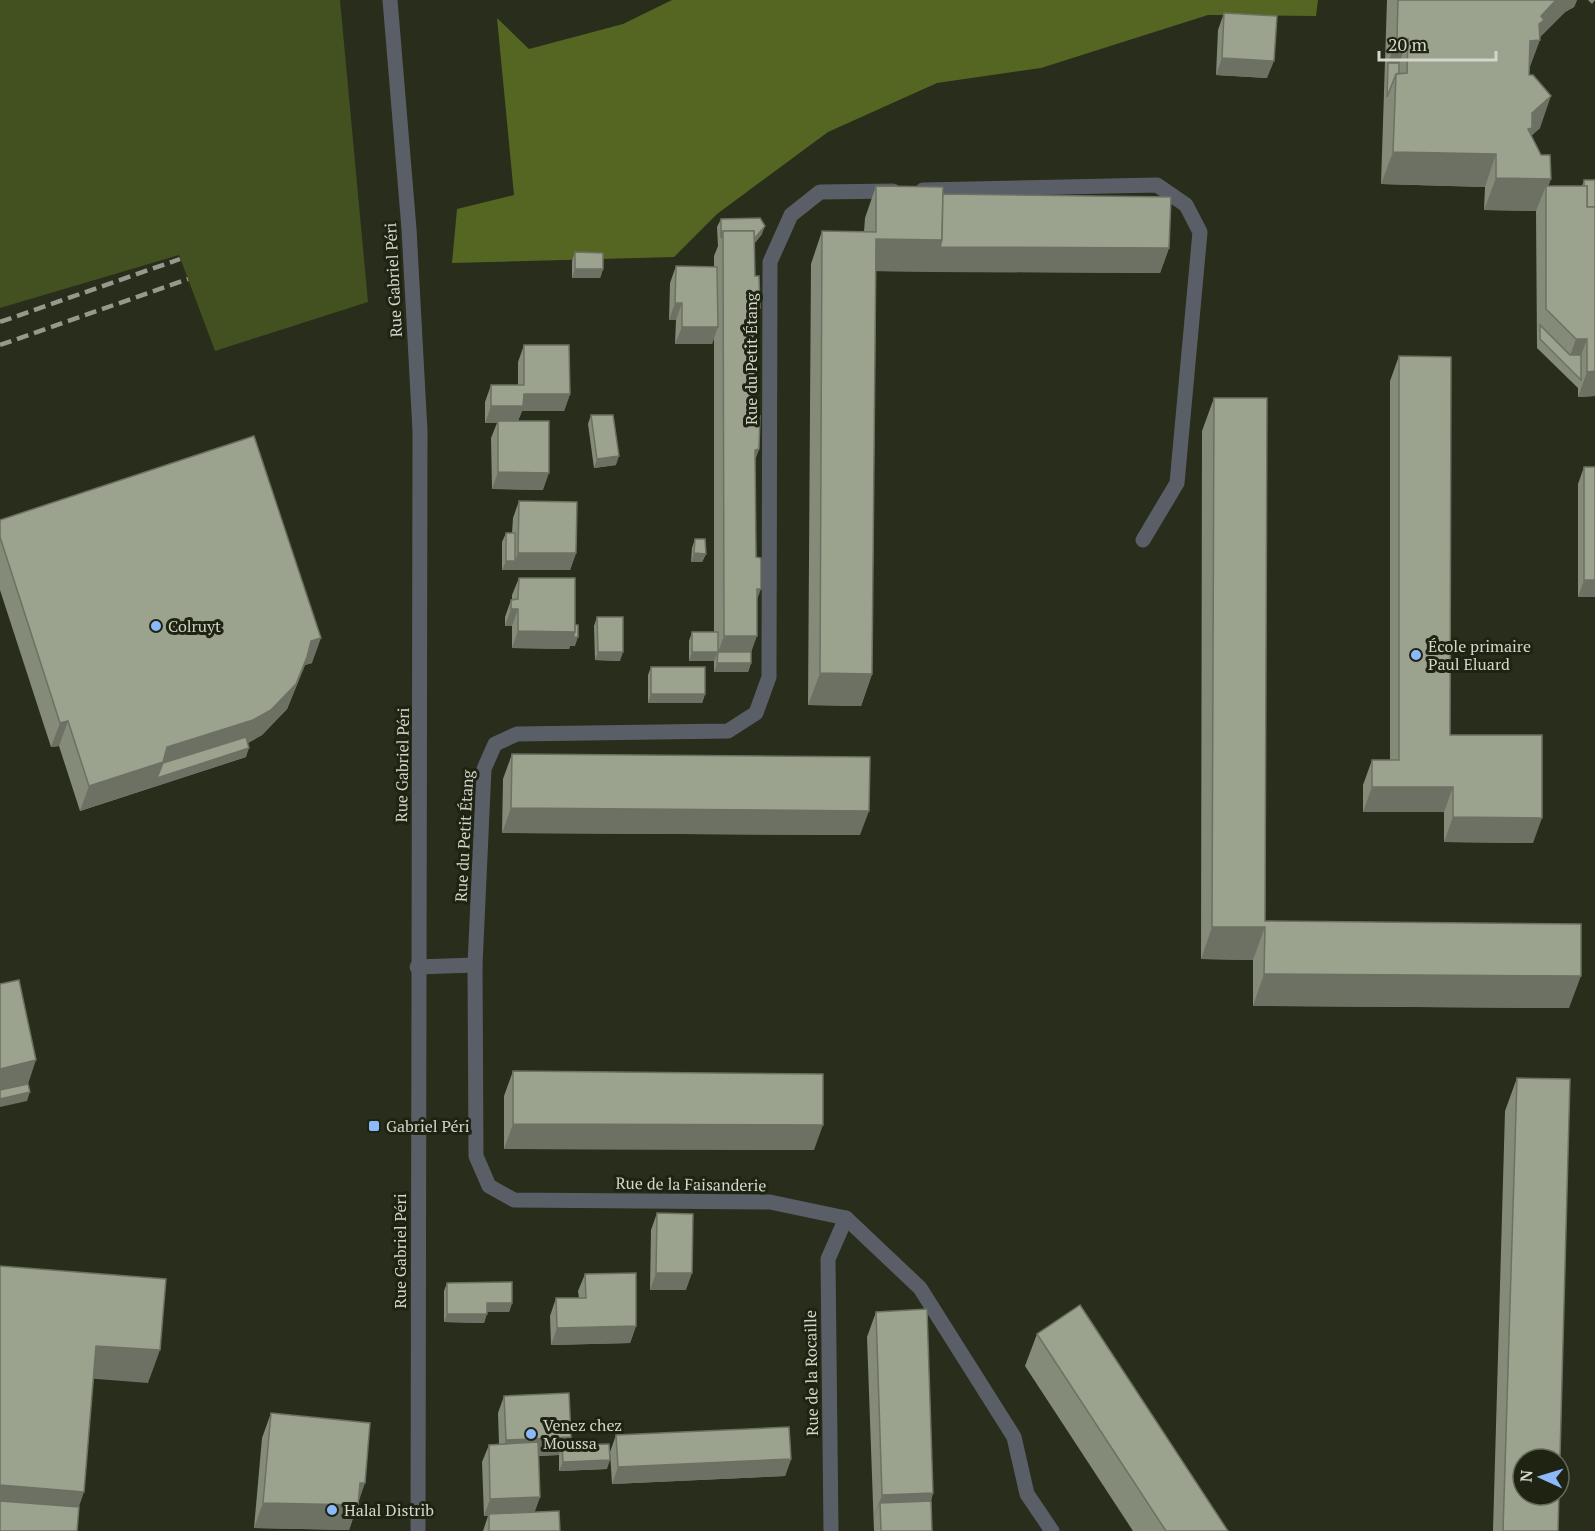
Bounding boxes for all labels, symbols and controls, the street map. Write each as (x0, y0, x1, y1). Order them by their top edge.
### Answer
scale bar (1379, 24, 1496, 62)
text: 20 m (1388, 32, 1428, 56)
street label: Rue Gabriel Péri (379, 222, 407, 338)
street label: Rue du Petit Étang (740, 292, 762, 425)
place label: Colruyt (168, 615, 221, 637)
marker: Colruyt (149, 619, 163, 633)
place label: École primaire Paul Eluard (1428, 635, 1531, 675)
marker: École primaire Paul Eluard (1409, 648, 1423, 662)
street label: Rue Gabriel Péri (390, 707, 414, 823)
street label: Rue du Petit Étang (450, 769, 478, 903)
place label: Gabriel Péri (386, 1115, 470, 1137)
marker: Gabriel Péri (367, 1119, 381, 1133)
street label: Rue de la Faisanderie (615, 1172, 767, 1196)
street label: Rue Gabriel Péri (389, 1193, 411, 1308)
street label: Rue de la Rocaille (799, 1310, 823, 1436)
place label: Venez chez Moussa (543, 1414, 622, 1454)
marker: Venez chez Moussa (524, 1427, 538, 1441)
north arrow (1511, 1447, 1571, 1507)
text: N (1515, 1469, 1537, 1483)
place label: Halal Distrib (344, 1499, 434, 1521)
marker: Halal Distrib (325, 1503, 339, 1517)

